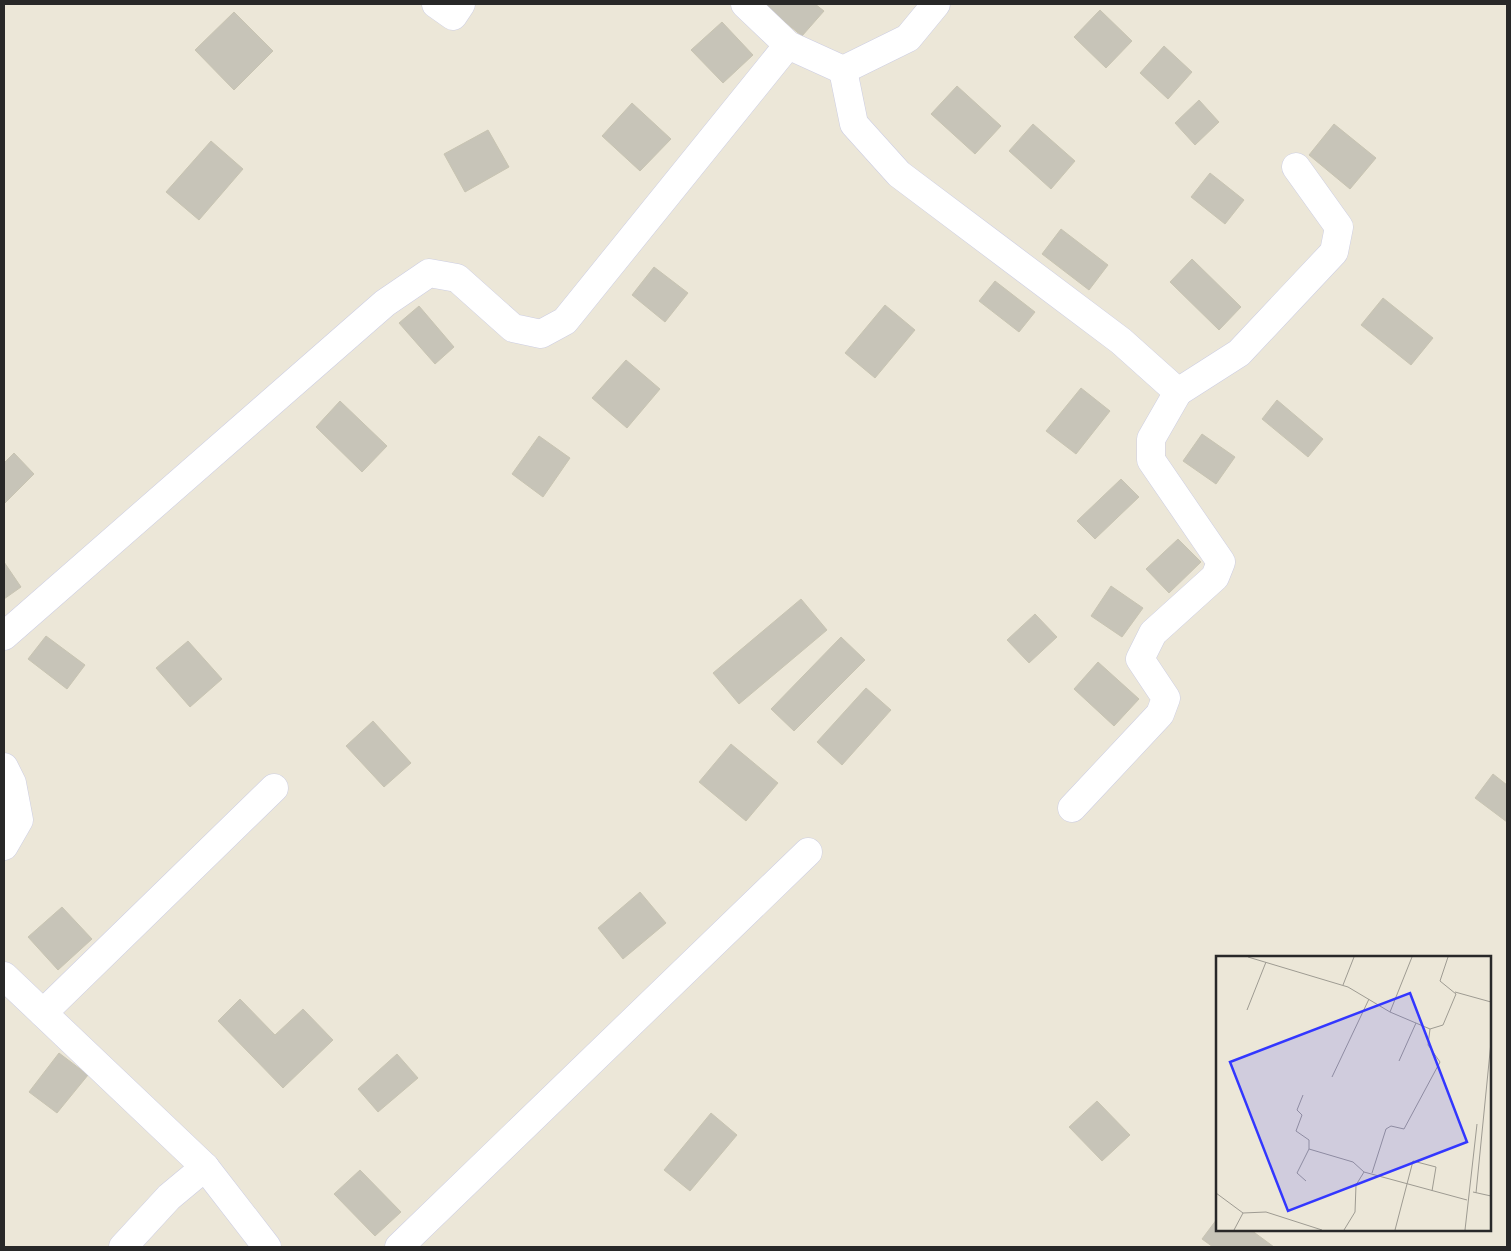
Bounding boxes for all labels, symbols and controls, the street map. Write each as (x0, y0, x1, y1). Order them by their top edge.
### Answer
inset map (1216, 956, 1491, 1231)

